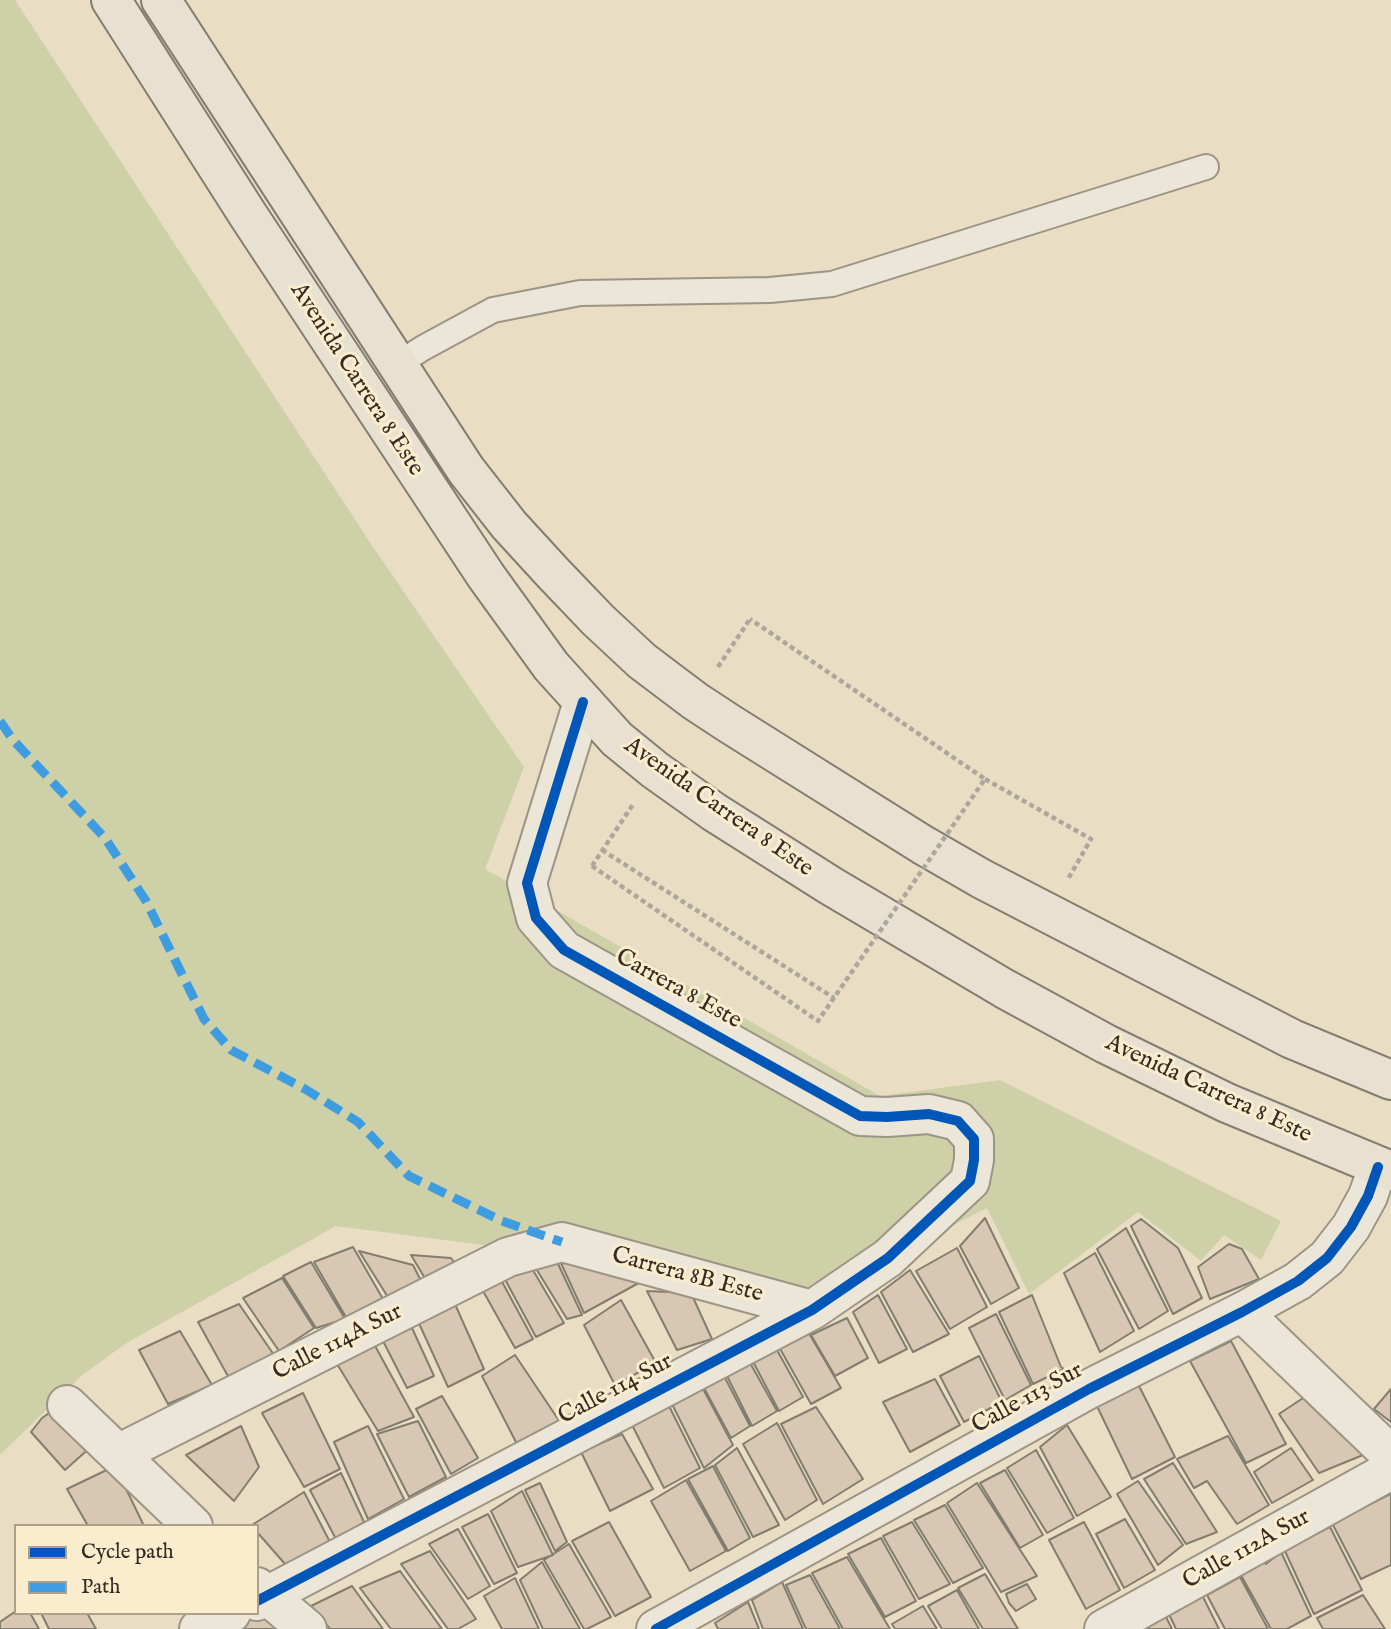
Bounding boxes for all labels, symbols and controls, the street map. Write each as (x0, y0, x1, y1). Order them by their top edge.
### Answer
street label: Avenida Carrera 8 Este (283, 278, 429, 482)
street label: Avenida Carrera 8 Este (618, 732, 818, 884)
street label: Carrera 8 Este (610, 944, 746, 1036)
street label: Avenida Carrera 8 Este (1100, 1030, 1316, 1150)
street label: Carrera 8B Este (608, 1242, 766, 1310)
street label: Calle 114A Sur (268, 1298, 408, 1388)
street label: Calle 114 Sur (554, 1348, 678, 1432)
street label: Calle 113 Sur (967, 1357, 1089, 1441)
street label: Calle 112A Sur (1178, 1503, 1316, 1597)
legend (14, 1524, 259, 1615)
text: Cycle path (81, 1539, 174, 1566)
text: Path (81, 1574, 120, 1601)

